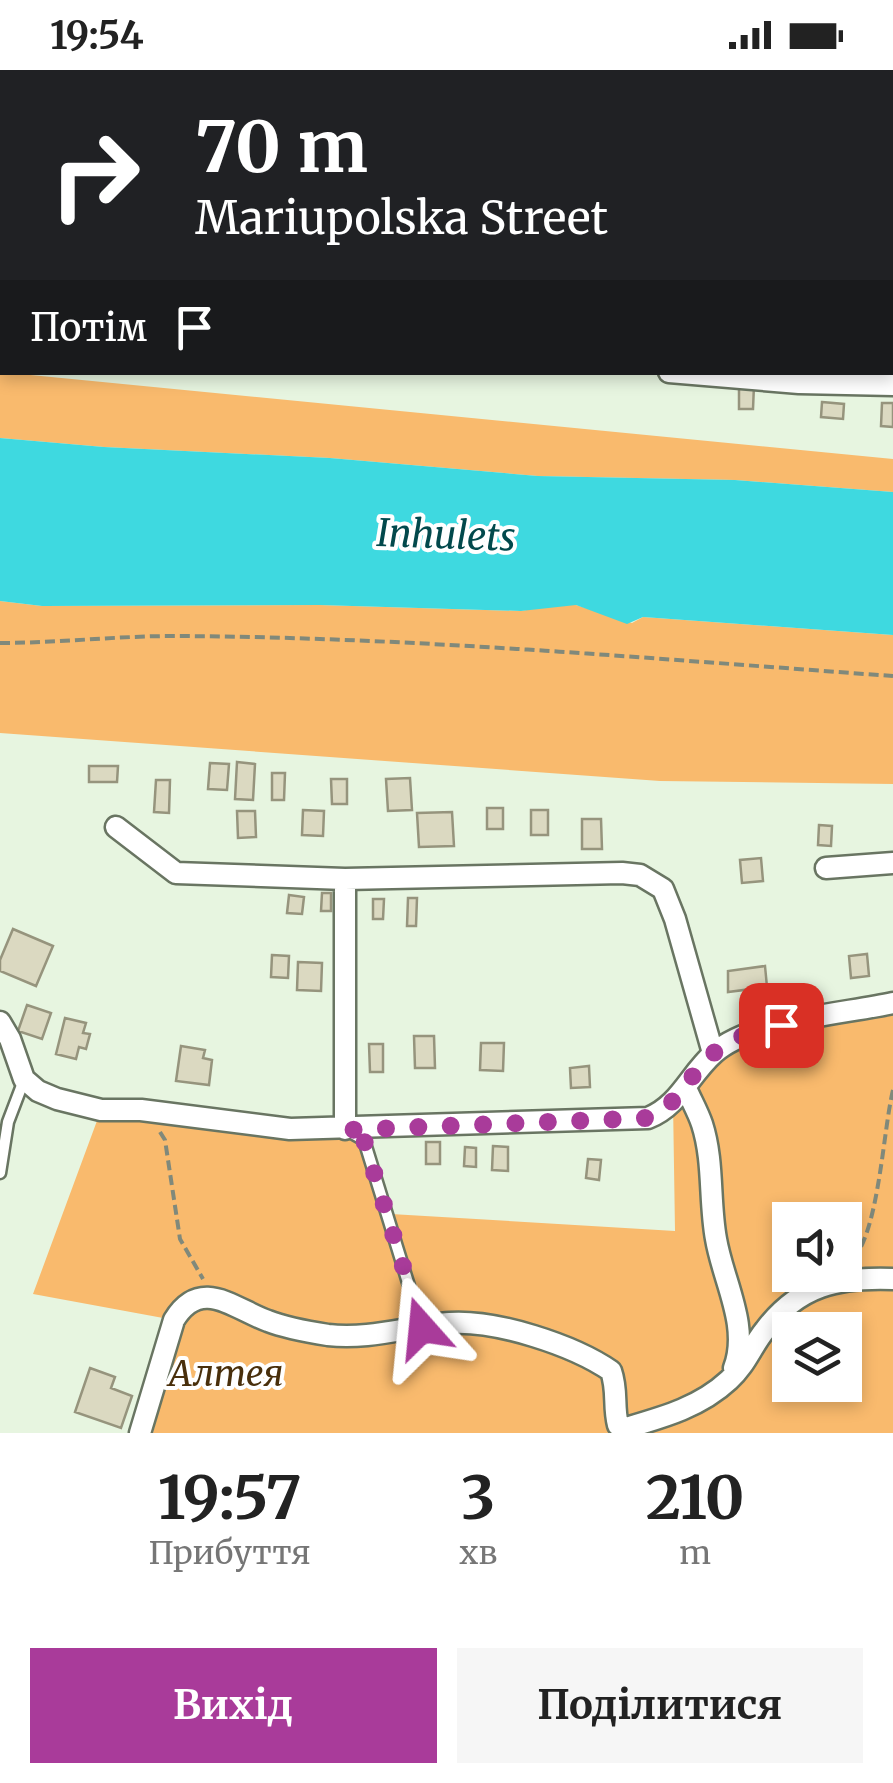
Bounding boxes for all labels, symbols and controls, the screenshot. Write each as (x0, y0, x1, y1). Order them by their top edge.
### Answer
text: 19:54 (50, 12, 144, 59)
text: 70 m (195, 103, 368, 191)
icon: right (30, 110, 160, 240)
text: Mariupolska Street (195, 190, 608, 246)
icon: arrive (167, 300, 222, 355)
text: Потім (30, 304, 147, 351)
water label: Inhulets (376, 509, 516, 561)
pin (739, 983, 824, 1068)
icon: arrive (754, 998, 809, 1053)
map controls (772, 1202, 862, 1402)
button: sound (772, 1202, 862, 1292)
position arrow (370, 1276, 474, 1380)
button: layers (772, 1312, 862, 1402)
park label: Алтея (166, 1352, 283, 1396)
text: 19:57 (158, 1460, 302, 1535)
text: 3 (461, 1460, 495, 1535)
text: 210 (646, 1460, 744, 1535)
text: Прибуття (149, 1533, 311, 1573)
text: хв (459, 1533, 497, 1573)
text: m (679, 1533, 711, 1573)
button: Вихід (30, 1648, 437, 1763)
button: Поділитися (457, 1648, 863, 1763)

